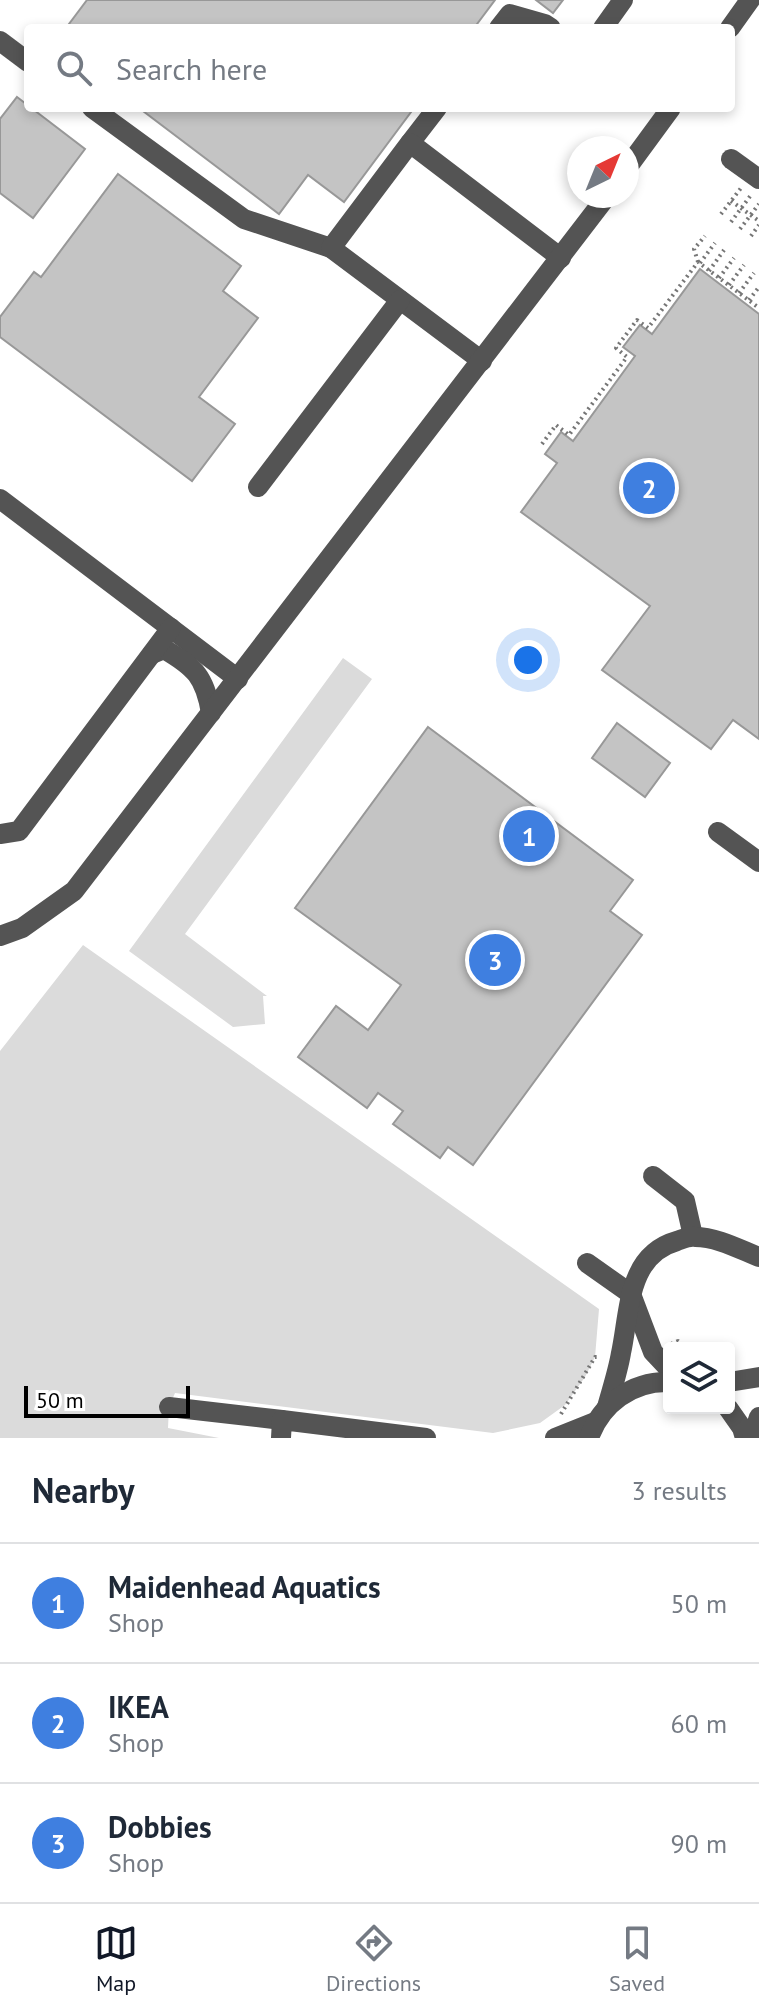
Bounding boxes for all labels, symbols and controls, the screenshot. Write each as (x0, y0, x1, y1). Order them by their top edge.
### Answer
search box (24, 24, 735, 112)
icon: search (52, 46, 96, 90)
text: Search here (116, 49, 267, 88)
north arrow (567, 136, 639, 208)
pin: 2 (623, 458, 675, 518)
your location (508, 640, 548, 680)
pin: 1 (503, 806, 555, 866)
pin: 3 (469, 930, 521, 990)
map controls (663, 1342, 735, 1414)
button: layers (663, 1342, 735, 1414)
scale bar (24, 1382, 190, 1418)
text: 50 m (36, 1386, 84, 1414)
text: Nearby (32, 1468, 134, 1512)
text: 3 results (632, 1474, 727, 1507)
text: Maidenhead Aquatics (108, 1567, 381, 1606)
text: 1 (51, 1587, 65, 1620)
text: 50 m (671, 1587, 727, 1620)
text: Shop (108, 1606, 164, 1639)
text: IKEA (108, 1687, 169, 1726)
text: 2 (51, 1707, 65, 1740)
text: 60 m (671, 1707, 727, 1740)
text: Shop (108, 1726, 164, 1759)
text: Dobbies (108, 1807, 212, 1846)
text: 3 (51, 1827, 65, 1860)
text: 90 m (671, 1827, 727, 1860)
text: Shop (108, 1846, 164, 1879)
tab: Map (94, 1921, 138, 1997)
tab: Directions (326, 1921, 421, 1997)
tab: Saved (609, 1921, 665, 1997)

